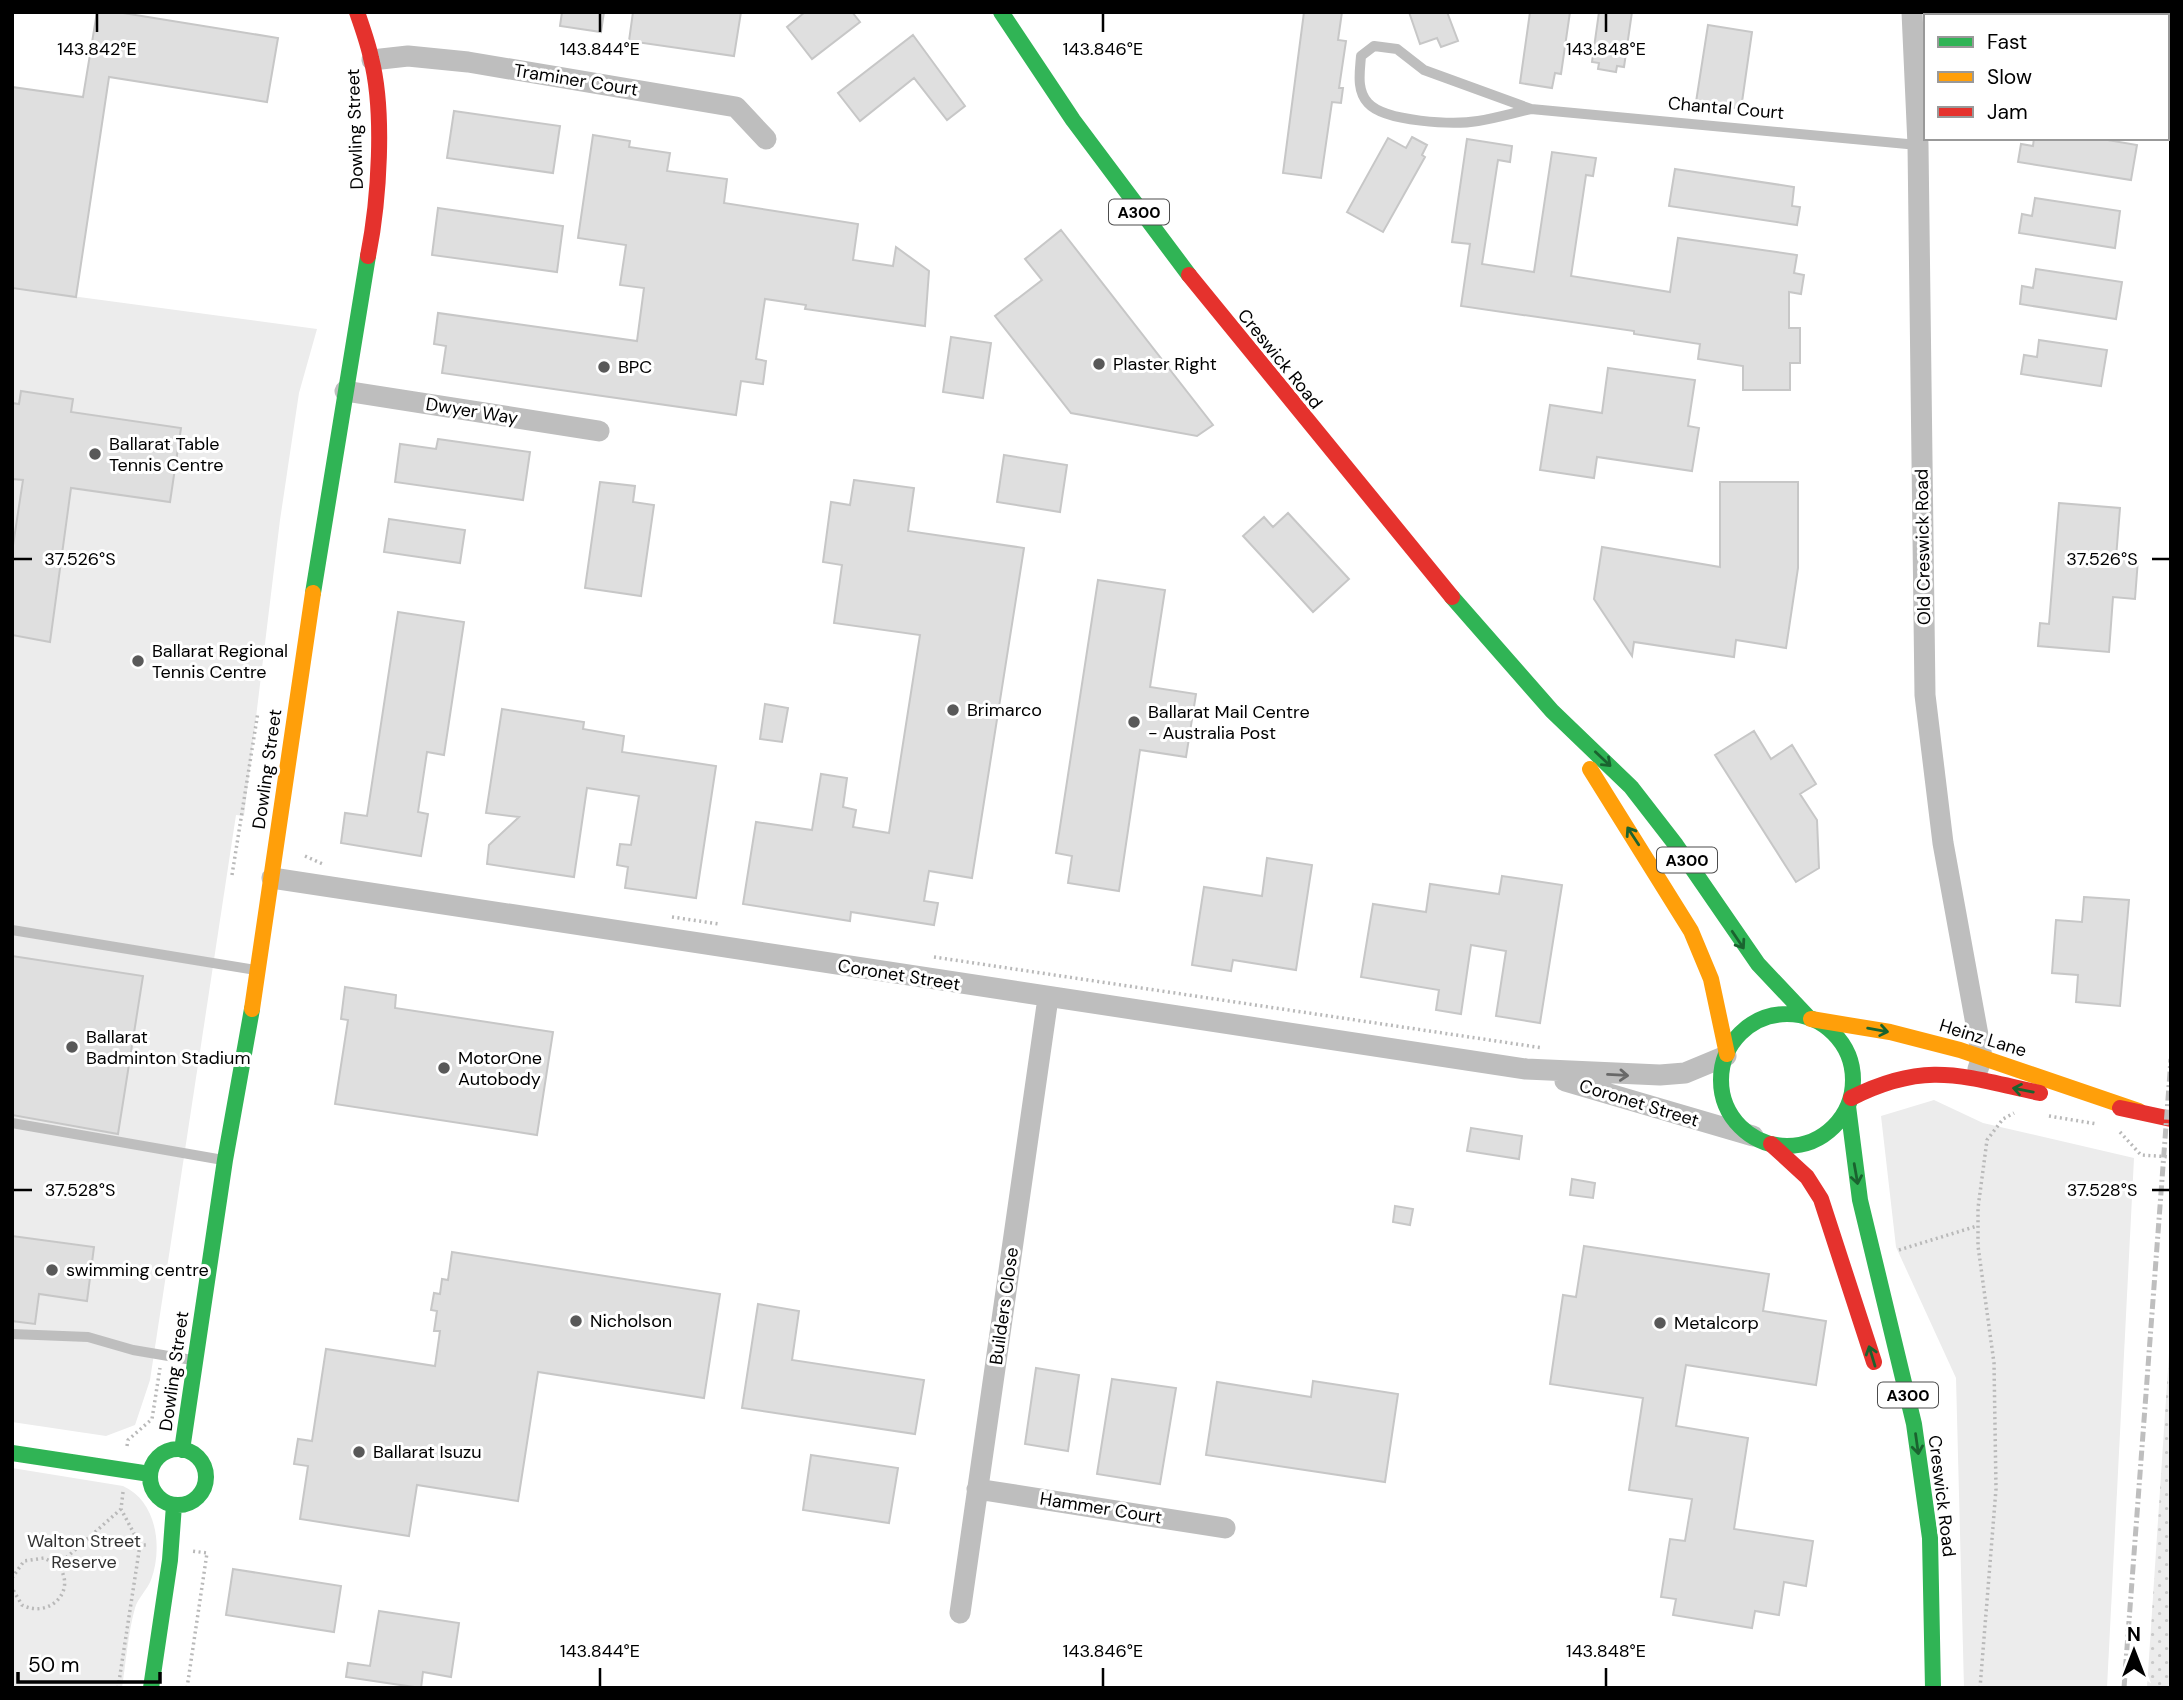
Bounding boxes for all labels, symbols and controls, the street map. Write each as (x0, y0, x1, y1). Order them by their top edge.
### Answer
legend (1924, 14, 2169, 140)
text: Fast (1987, 28, 2027, 56)
text: 143.842°E (57, 37, 137, 61)
text: 143.844°E (560, 37, 640, 61)
text: 143.846°E (1063, 37, 1143, 61)
text: 143.848°E (1566, 37, 1646, 61)
street label: Traminer Court (512, 58, 640, 102)
text: Slow (1987, 63, 2032, 91)
street label: Dowling Street (341, 68, 369, 190)
street label: Chantal Court (1667, 91, 1785, 125)
text: Jam (1987, 98, 2028, 126)
road number: A300 (1109, 200, 1169, 224)
street label: Creswick Road (1232, 304, 1328, 414)
place label: Plaster Right (1113, 352, 1217, 376)
place label: BPC (618, 355, 652, 379)
marker: Plaster Right (1091, 356, 1107, 372)
marker: BPC (596, 359, 612, 375)
street label: Dwyer Way (424, 392, 520, 430)
place label: Ballarat Table Tennis Centre (109, 432, 224, 477)
marker: Ballarat Table Tennis Centre (87, 446, 103, 462)
street label: Old Creswick Road (1910, 469, 1936, 625)
text: 37.526°S (44, 547, 116, 571)
text: 37.526°S (2066, 547, 2138, 571)
place label: Ballarat Regional Tennis Centre (152, 639, 288, 684)
marker: Ballarat Regional Tennis Centre (130, 653, 146, 669)
place label: Brimarco (967, 698, 1042, 722)
place label: Ballarat Mail Centre - Australia Post (1148, 700, 1310, 745)
marker: Brimarco (945, 702, 961, 718)
street label: Dowling Street (247, 707, 287, 831)
marker: Ballarat Mail Centre - Australia Post (1126, 714, 1142, 730)
one-way arrow (1594, 750, 1611, 767)
one-way arrow (1626, 827, 1640, 847)
road number: A300 (1657, 848, 1717, 873)
one-way arrow (1731, 930, 1745, 949)
street label: Coronet Street (836, 953, 962, 997)
street label: Heinz Lane (1936, 1013, 2030, 1063)
one-way arrow (1866, 1024, 1889, 1037)
place label: Ballarat Badminton Stadium (86, 1025, 250, 1070)
marker: Ballarat Badminton Stadium (64, 1039, 80, 1055)
place label: MotorOne Autobody (458, 1046, 542, 1091)
marker: MotorOne Autobody (436, 1060, 452, 1076)
one-way arrow (1607, 1068, 1630, 1081)
street label: Coronet Street (1576, 1073, 1702, 1133)
one-way arrow (2013, 1083, 2035, 1096)
one-way arrow (1850, 1162, 1863, 1185)
text: 37.528°S (45, 1178, 115, 1202)
text: 37.528°S (2067, 1178, 2137, 1202)
street label: Builders Close (984, 1246, 1024, 1366)
place label: swimming centre (66, 1258, 209, 1282)
marker: swimming centre (44, 1262, 60, 1278)
street label: Dowling Street (154, 1309, 194, 1433)
place label: Nicholson (590, 1309, 672, 1333)
place label: Metalcorp (1674, 1311, 1759, 1335)
marker: Nicholson (568, 1313, 584, 1329)
marker: Metalcorp (1652, 1315, 1668, 1331)
one-way arrow (1864, 1345, 1877, 1367)
road number: A300 (1878, 1382, 1938, 1408)
one-way arrow (1910, 1432, 1923, 1455)
street label: Creswick Road (1923, 1434, 1961, 1558)
place label: Ballarat Isuzu (373, 1440, 482, 1464)
marker: Ballarat Isuzu (351, 1444, 367, 1460)
street label: Hammer Court (1038, 1486, 1164, 1530)
park label: Walton Street Reserve (27, 1529, 141, 1574)
north arrow (2099, 1616, 2169, 1686)
text: N (2127, 1622, 2141, 1647)
text: 143.844°E (560, 1639, 640, 1663)
text: 143.846°E (1063, 1639, 1143, 1663)
text: 143.848°E (1566, 1639, 1646, 1663)
scale bar (18, 1640, 159, 1684)
text: 50 m (28, 1651, 79, 1679)

